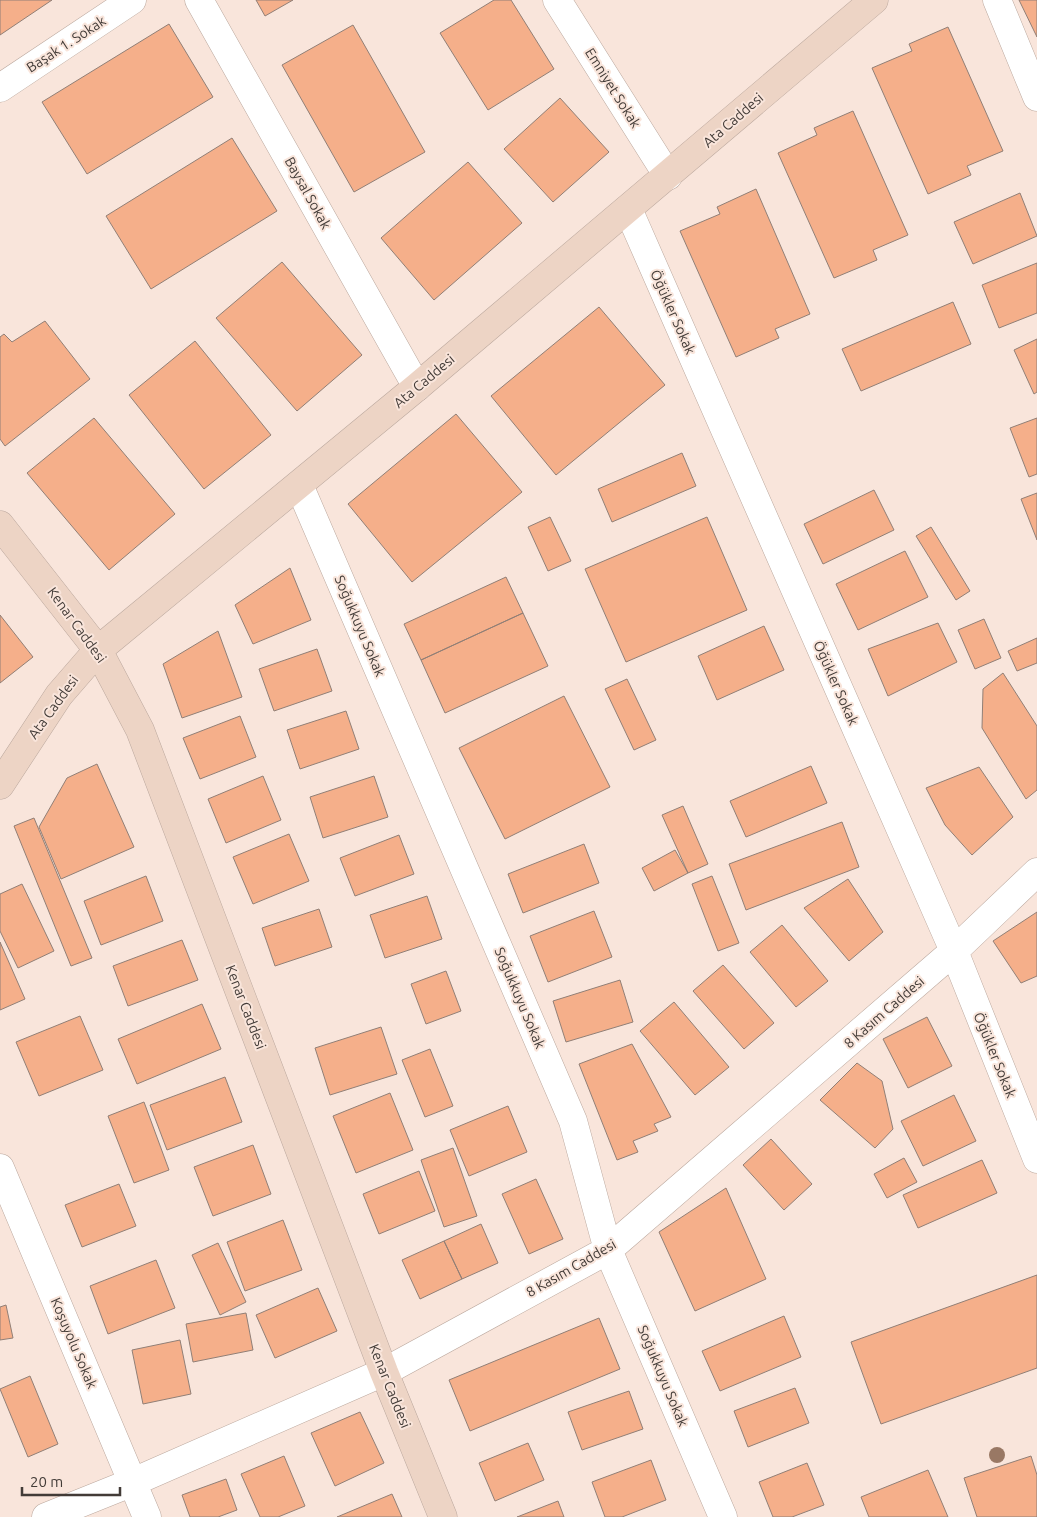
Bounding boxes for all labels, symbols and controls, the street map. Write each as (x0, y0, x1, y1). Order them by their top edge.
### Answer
street label: Başak 1. Sokak (23, 13, 109, 75)
street label: Emniyet Sokak (582, 45, 644, 131)
street label: Ata Caddesi (700, 90, 766, 150)
street label: Baysal Sokak (282, 154, 334, 232)
street label: Öğükler Sokak (647, 267, 700, 357)
street label: Ata Caddesi (390, 351, 458, 411)
street label: Soğukkuyu Sokak (331, 573, 389, 679)
street label: Kenar Caddesi (44, 584, 110, 666)
street label: Öğükler Sokak (810, 638, 863, 728)
street label: Ata Caddesi (25, 672, 81, 742)
street label: Soğukkuyu Sokak (491, 945, 549, 1051)
street label: Kenar Caddesi (223, 963, 269, 1051)
street label: 8 Kasım Caddesi (841, 973, 927, 1051)
street label: Öğükler Sokak (971, 1010, 1020, 1100)
street label: 8 Kasım Caddesi (523, 1236, 619, 1300)
street label: Koşuyolu Sokak (48, 1295, 100, 1391)
street label: Soğukkuyu Sokak (634, 1323, 692, 1429)
street label: Kenar Caddesi (366, 1342, 414, 1430)
scale bar (22, 1464, 120, 1496)
text: 20 m (30, 1473, 63, 1490)

